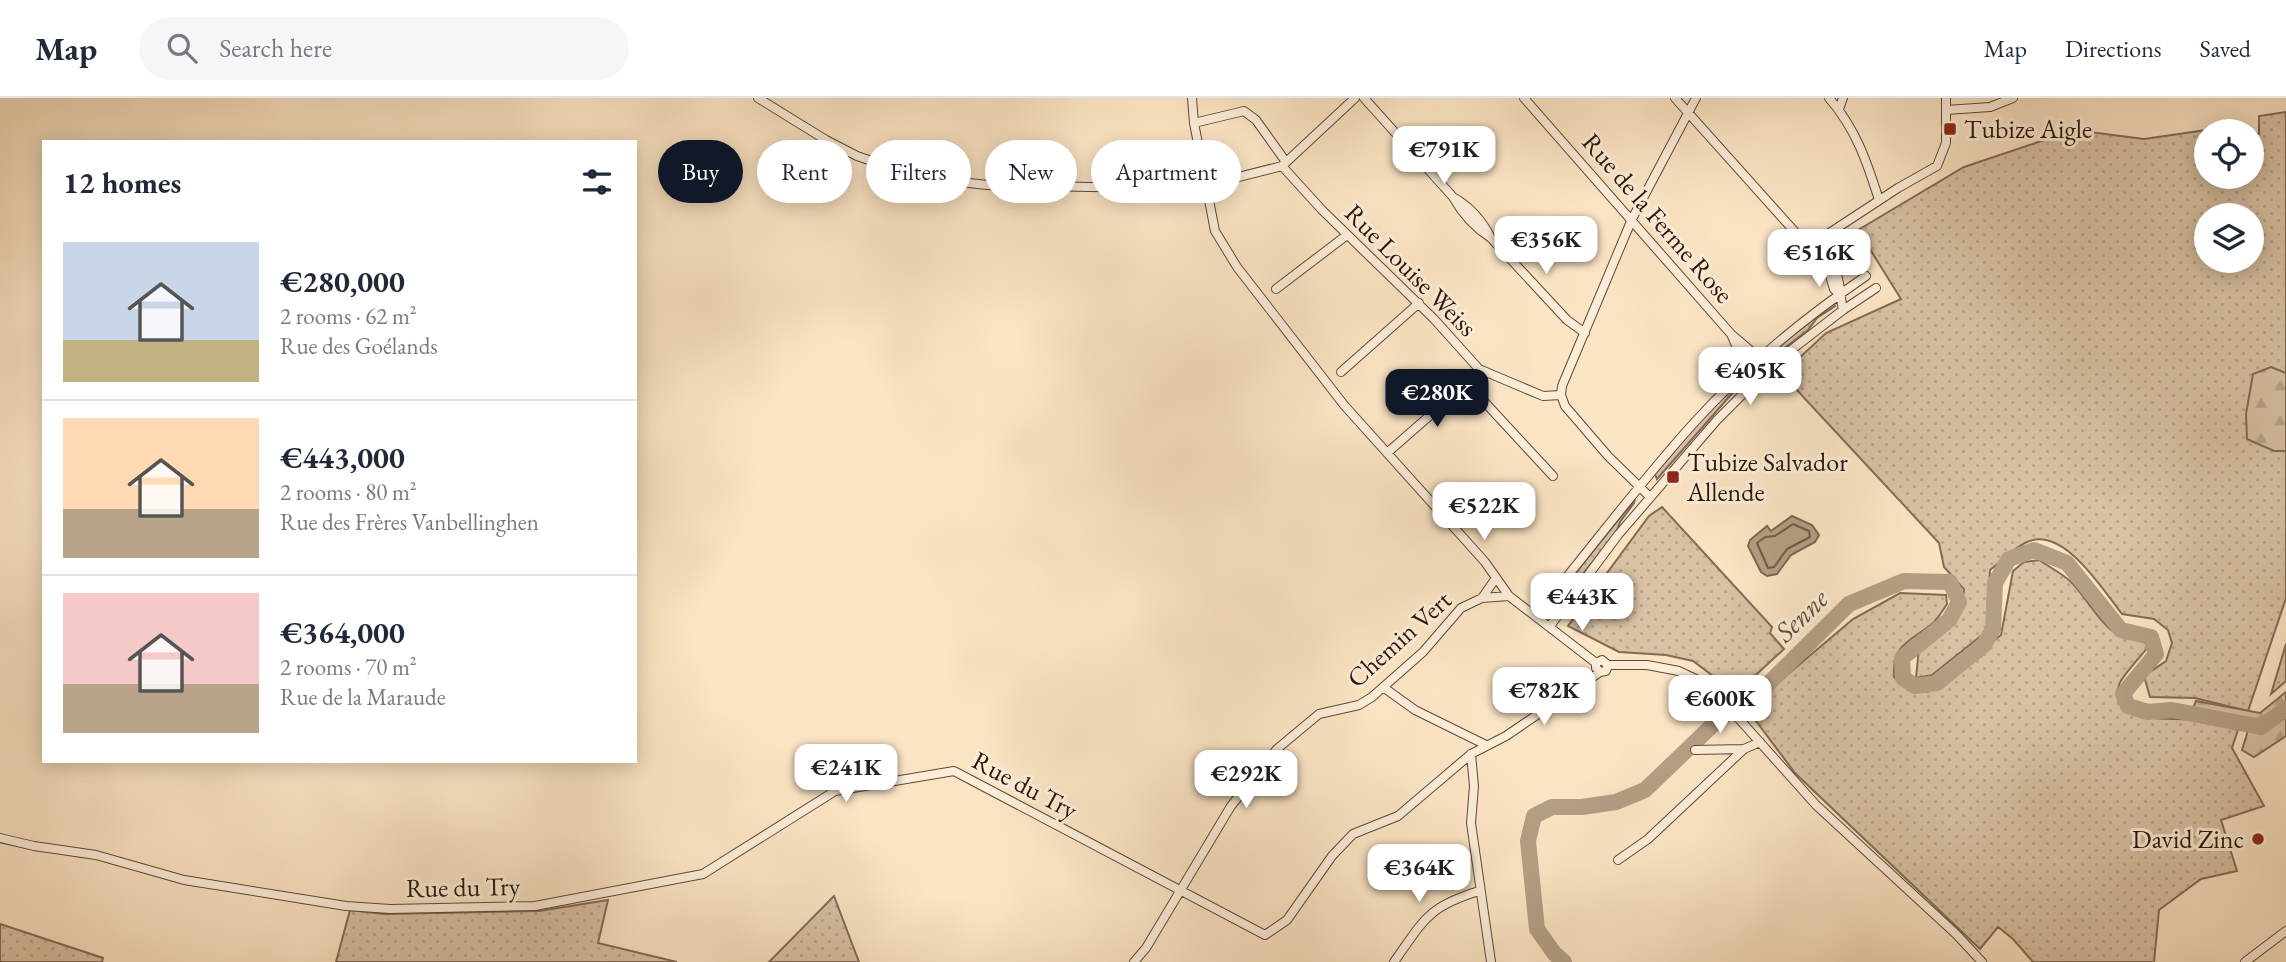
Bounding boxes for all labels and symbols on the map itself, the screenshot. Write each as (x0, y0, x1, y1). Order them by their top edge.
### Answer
place label: Tubize Aigle (1964, 112, 2092, 146)
marker: Tubize Aigle (1942, 121, 1958, 137)
pin: €791K (1395, 126, 1493, 186)
street label: Rue de la Ferme Rose (1575, 126, 1741, 310)
street label: Rue Louise Weiss (1337, 196, 1485, 344)
pin: €356K (1497, 216, 1595, 276)
pin: €516K (1770, 230, 1868, 289)
pin: €405K (1701, 348, 1799, 407)
pin: €280K (1388, 370, 1486, 429)
place label: Tubize Salvador Allende (1686, 445, 1848, 509)
marker: Tubize Salvador Allende (1665, 469, 1681, 485)
pin: €522K (1435, 482, 1533, 542)
pin: €443K (1533, 574, 1631, 633)
water label: Senne (1766, 581, 1836, 650)
street label: Chemin Vert (1340, 583, 1458, 695)
pin: €782K (1495, 668, 1593, 727)
pin: €600K (1671, 676, 1769, 735)
street label: Rue du Try (966, 743, 1084, 827)
pin: €241K (797, 744, 895, 804)
pin: €292K (1197, 750, 1295, 810)
place label: David Zinc (2132, 822, 2244, 856)
marker: David Zinc (2250, 831, 2266, 847)
pin: €364K (1370, 844, 1468, 904)
street label: Rue du Try (405, 869, 521, 905)

